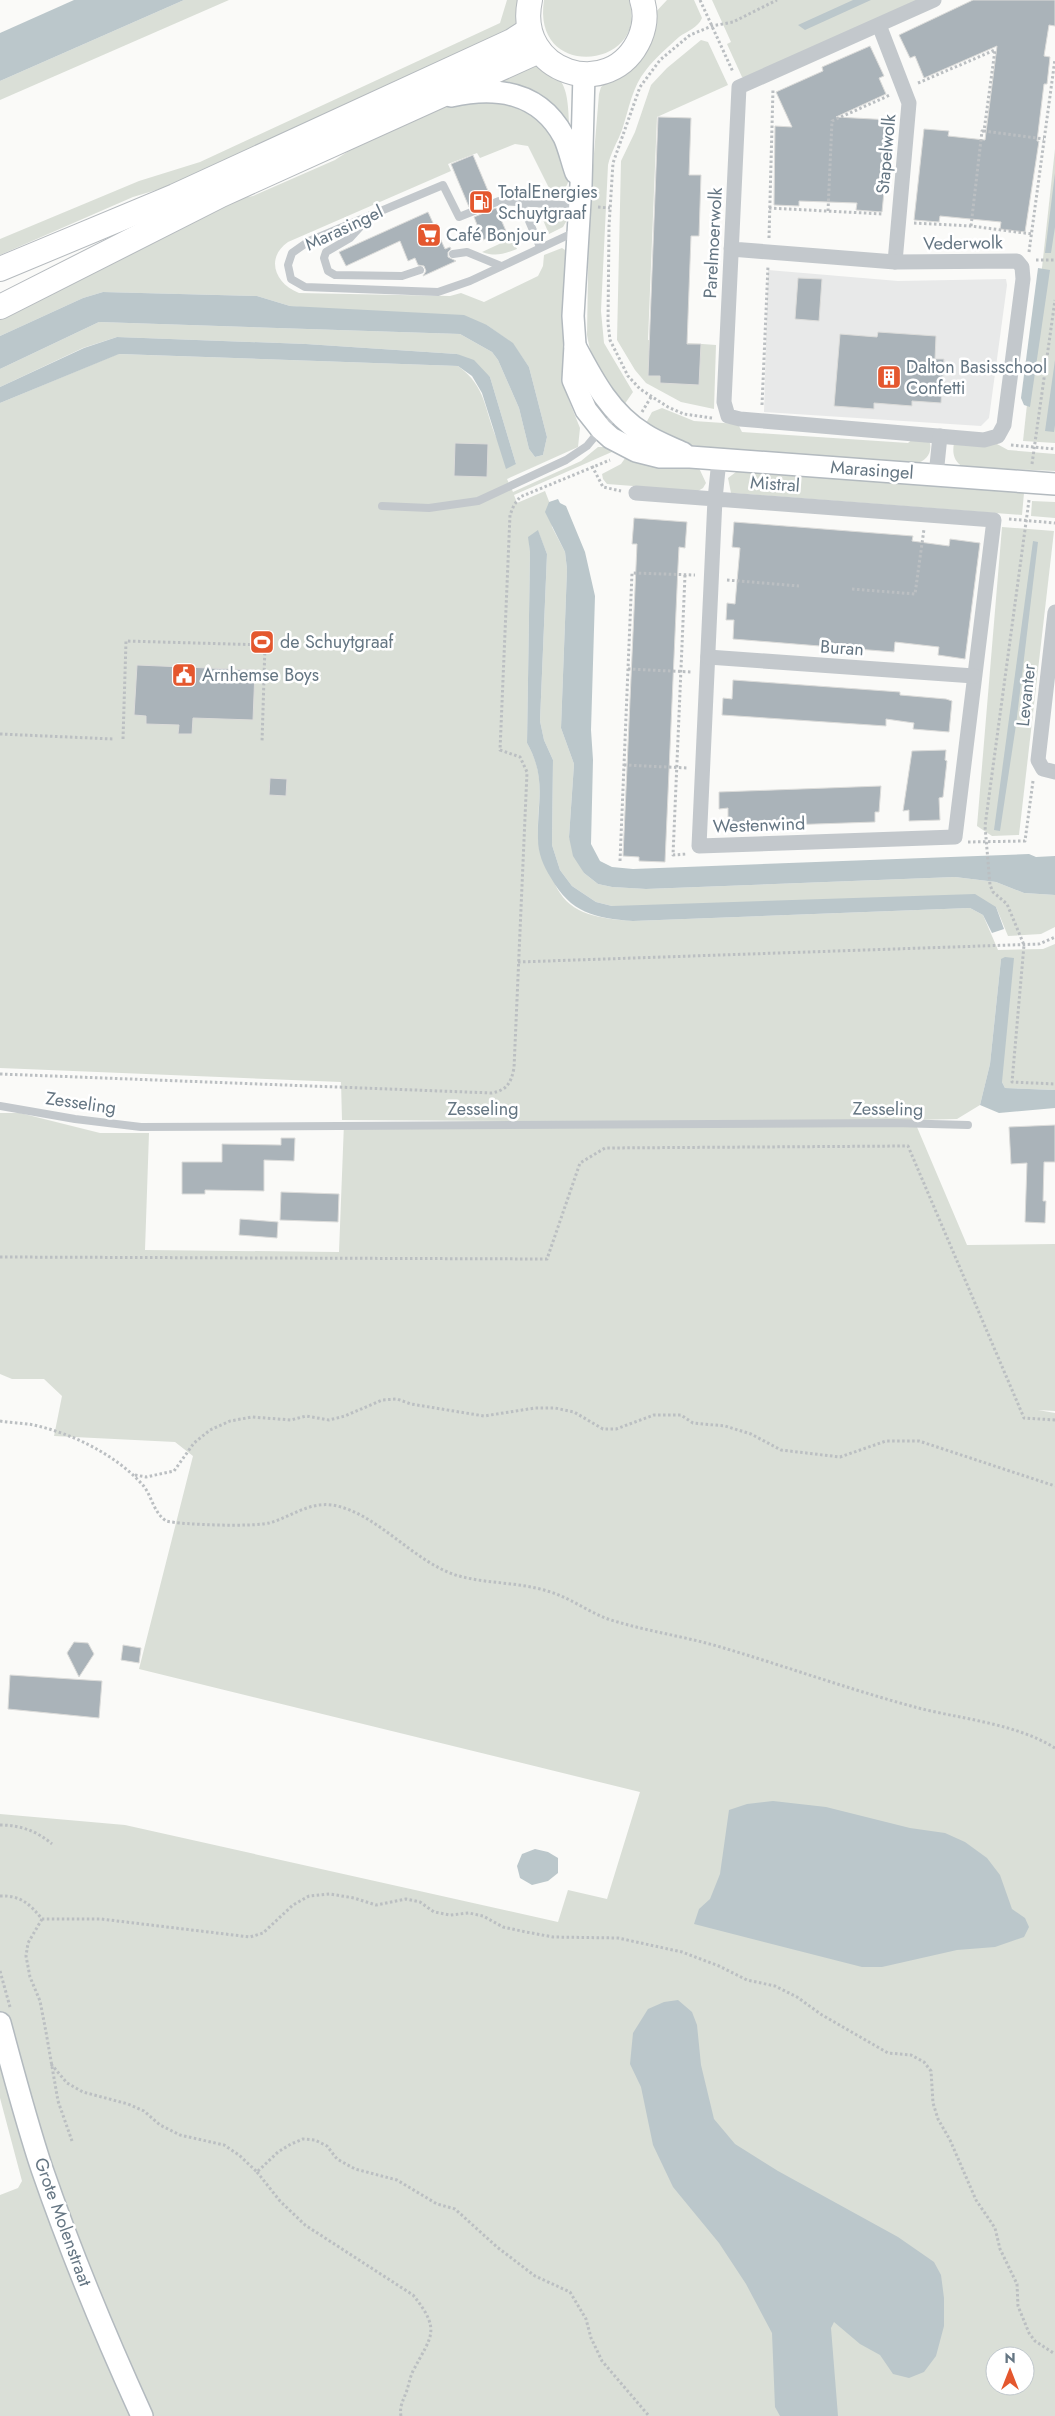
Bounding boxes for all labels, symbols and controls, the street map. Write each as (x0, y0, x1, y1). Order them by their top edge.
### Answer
street label: Stapelwolk (870, 113, 902, 195)
place label: TotalEnergies Schuytgraaf (498, 179, 598, 226)
street label: Parelmoerwolk (697, 187, 729, 299)
fuel station icon: TotalEnergies Schuytgraaf (468, 189, 494, 215)
street label: Marasingel (301, 199, 387, 257)
supermarket icon: Café Bonjour (416, 222, 442, 248)
place label: Café Bonjour (446, 222, 547, 248)
street label: Vederwolk (923, 229, 1003, 257)
place label: Dalton Basisschool Confetti (906, 354, 1047, 401)
building icon: Dalton Basisschool Confetti (876, 364, 902, 390)
street label: Marasingel (830, 454, 914, 486)
street label: Mistral (749, 469, 801, 499)
sports icon: de Schuytgraaf (249, 629, 275, 655)
place label: de Schuytgraaf (280, 629, 394, 655)
street label: Buran (819, 634, 865, 662)
public building icon: Arnhemse Boys (171, 662, 197, 688)
place label: Arnhemse Boys (202, 662, 319, 688)
street label: Levanter (1010, 662, 1042, 728)
street label: Westenwind (712, 810, 806, 840)
street label: Zesseling (44, 1085, 118, 1121)
street label: Zesseling (852, 1095, 924, 1123)
street label: Zesseling (448, 1096, 518, 1122)
street label: Grote Molenstraat (28, 2154, 99, 2291)
north arrow (985, 2346, 1035, 2396)
text: N (1004, 2348, 1016, 2368)

